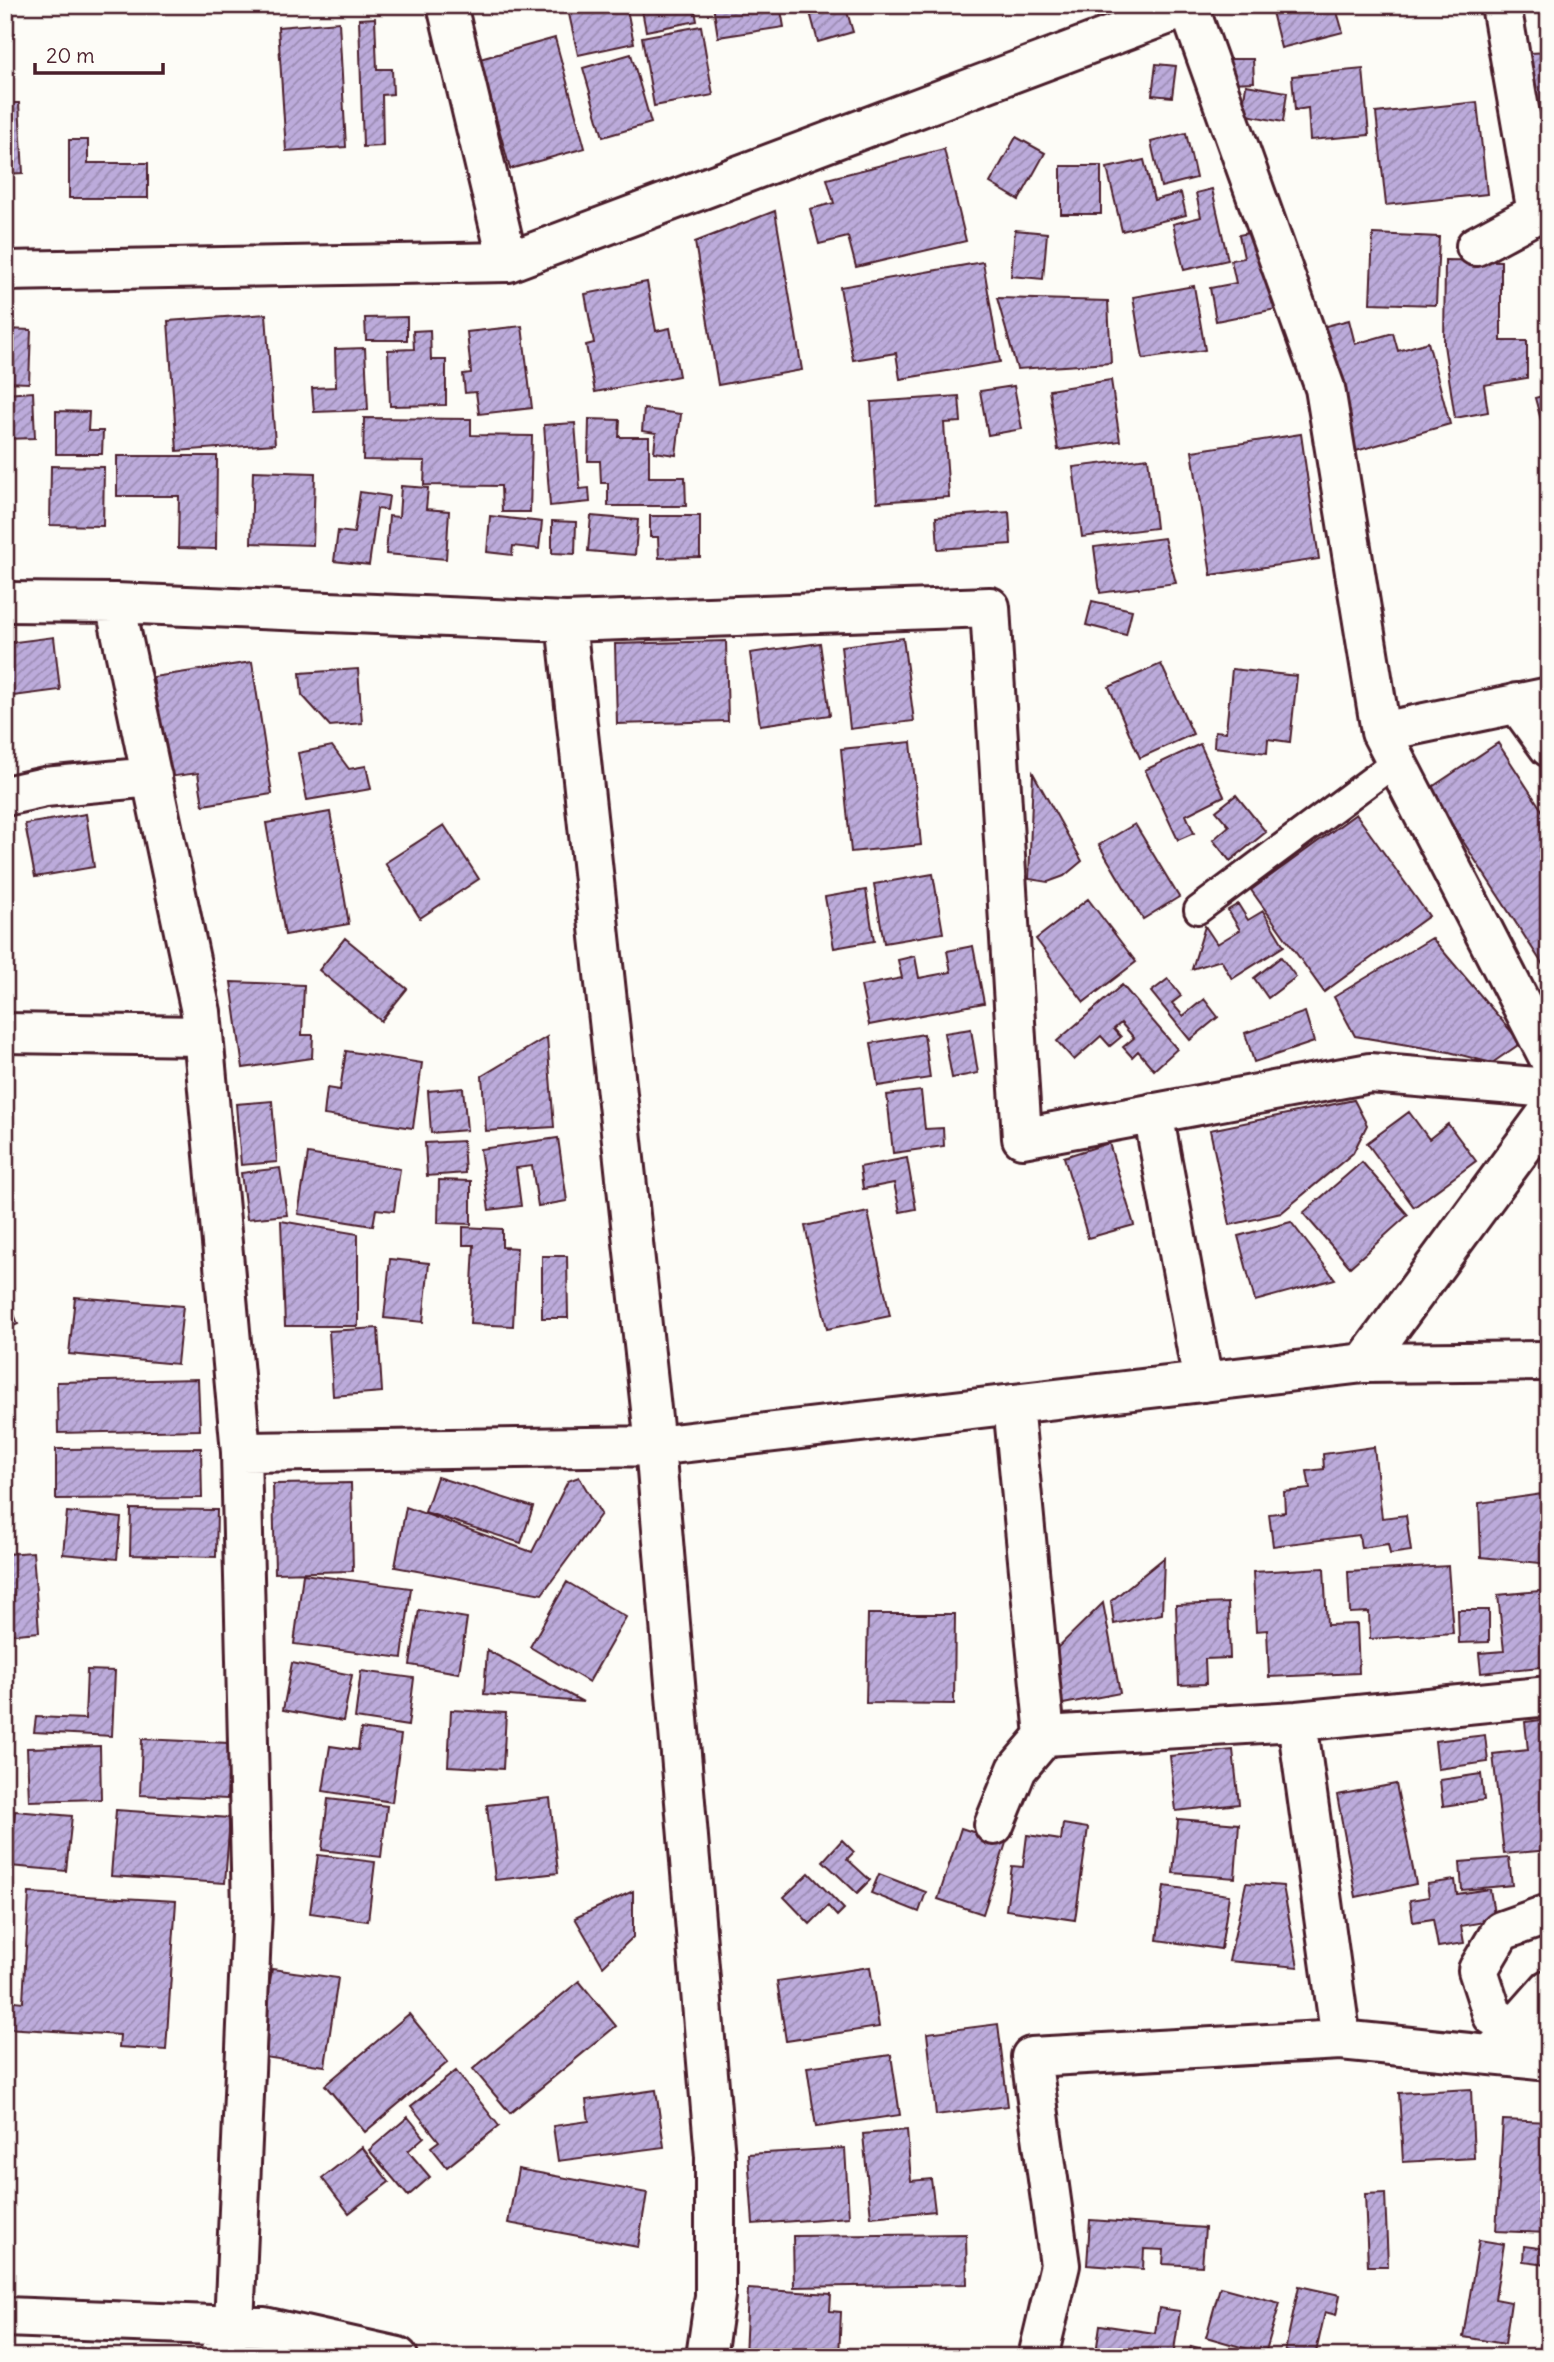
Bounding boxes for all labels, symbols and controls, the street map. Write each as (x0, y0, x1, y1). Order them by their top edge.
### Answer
scale bar (35, 32, 163, 76)
text: 20 m (46, 42, 95, 69)

